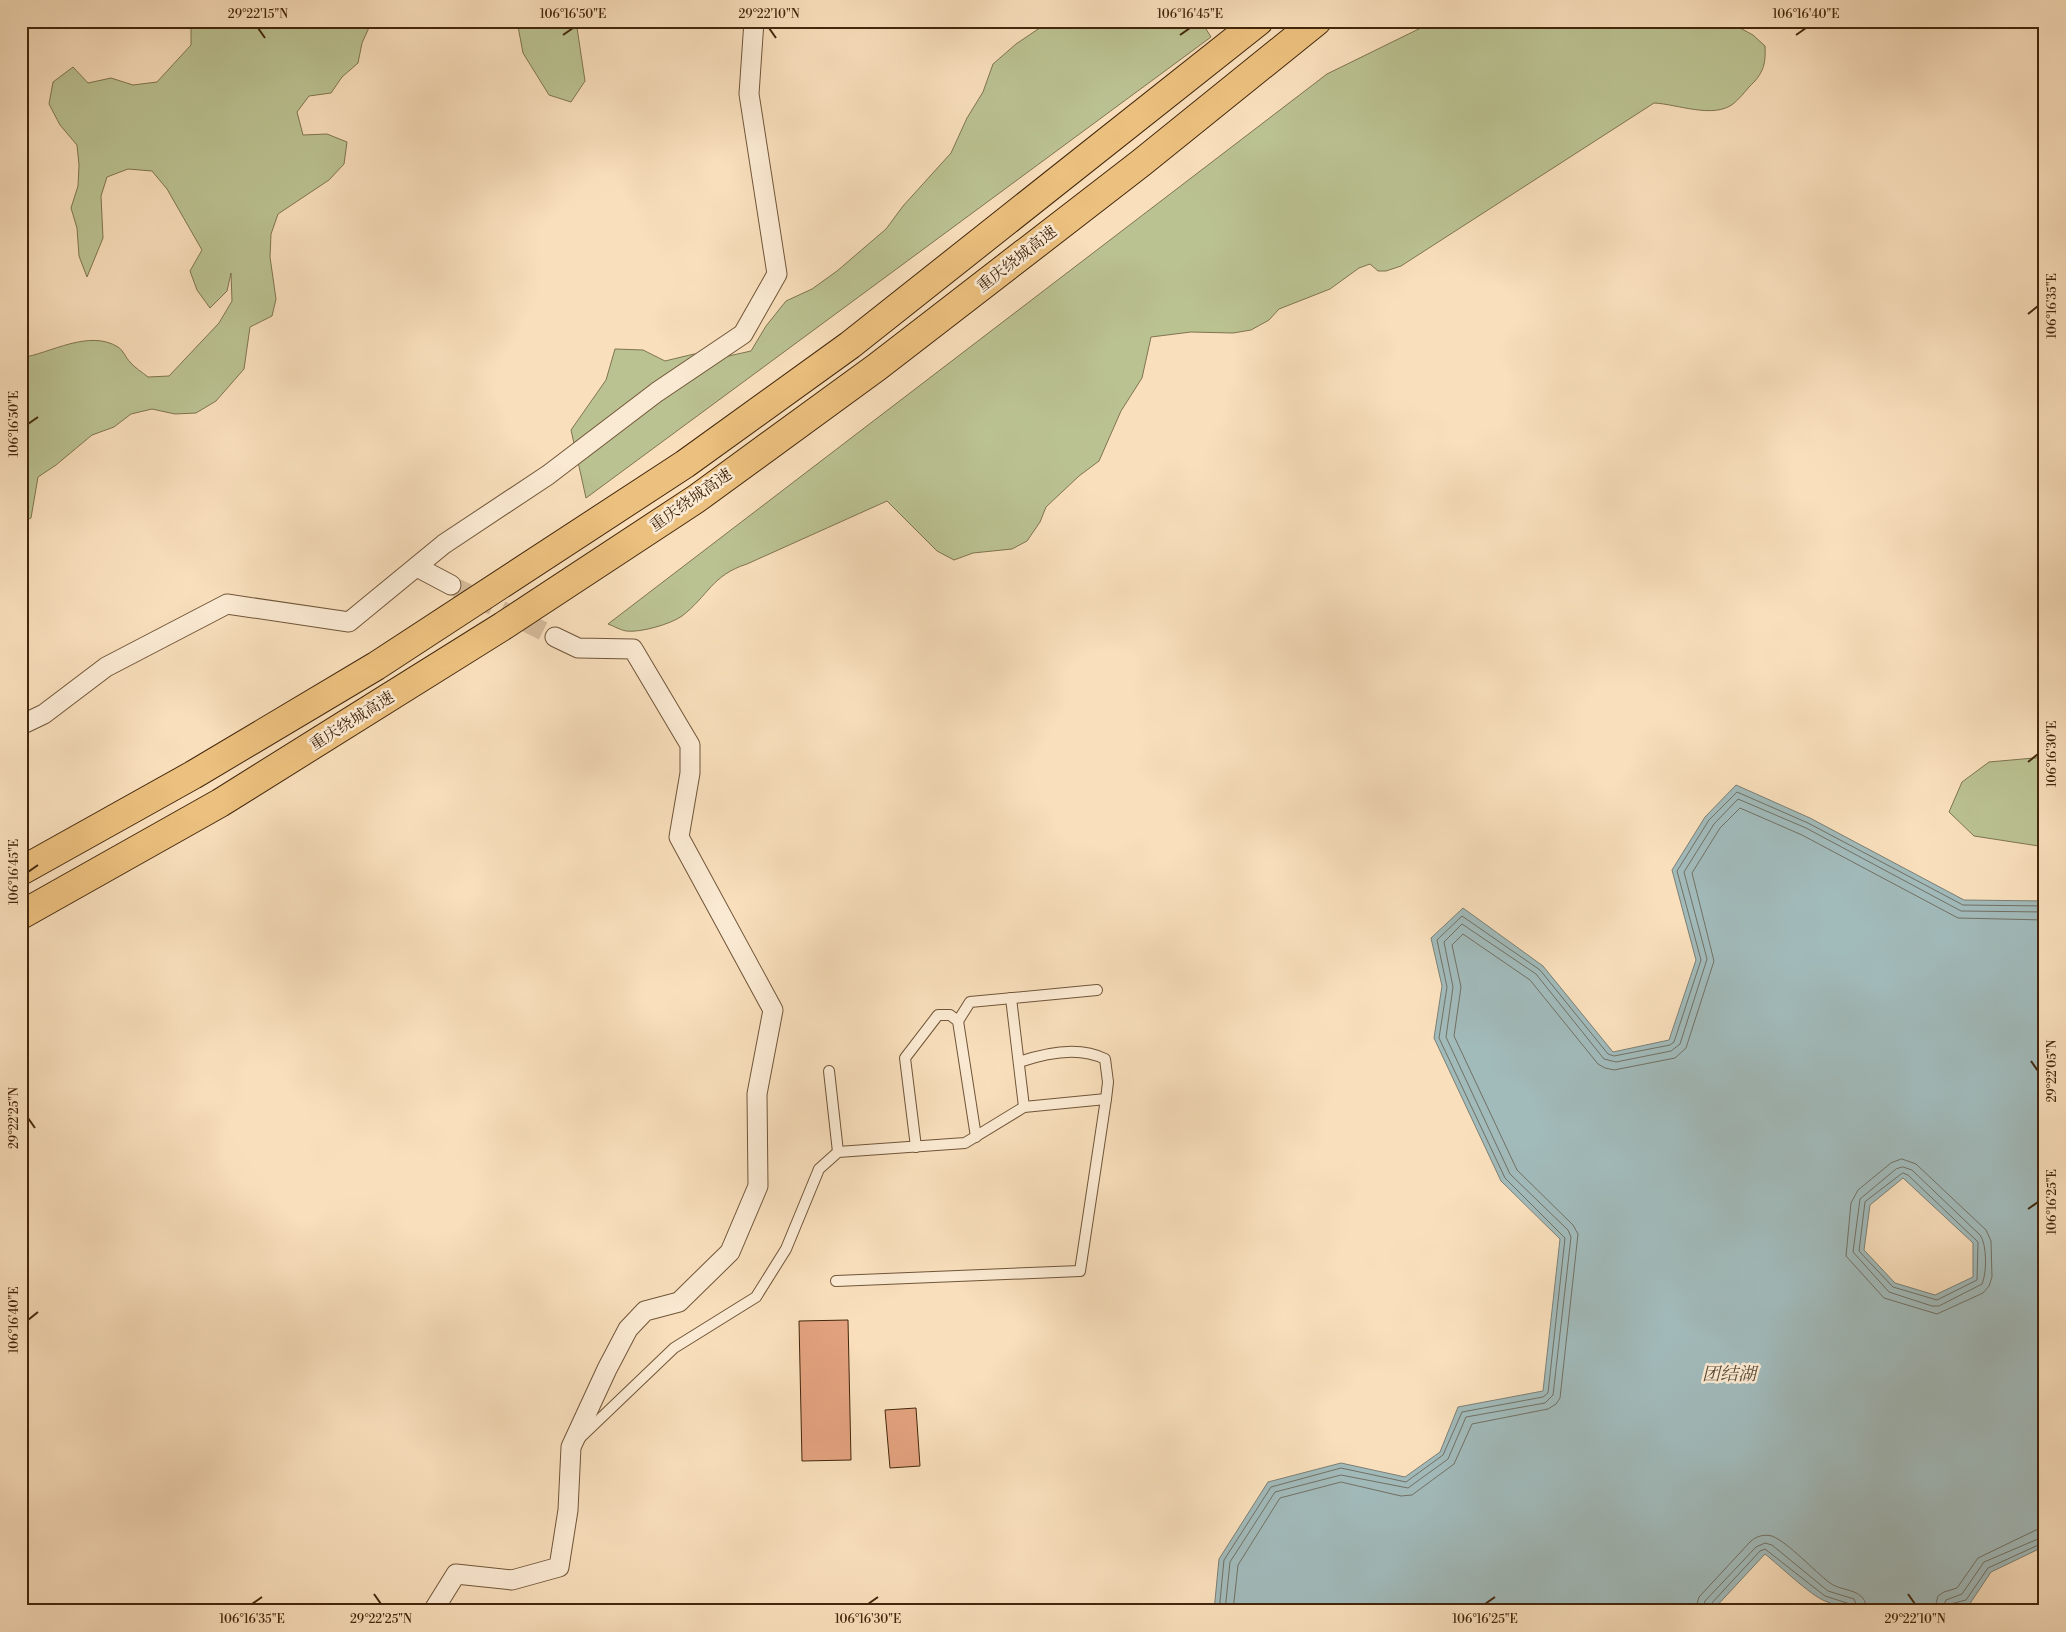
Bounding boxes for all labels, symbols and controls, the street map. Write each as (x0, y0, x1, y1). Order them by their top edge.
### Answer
text: 29°22'15"N (228, 7, 288, 22)
text: 106°16'50"E (540, 7, 606, 22)
text: 29°22'10"N (738, 7, 800, 22)
text: 106°16'45"E (1157, 7, 1223, 22)
text: 106°16'40"E (1772, 7, 1840, 22)
street label: 重庆绕城高速 (973, 222, 1061, 296)
text: 106°16'35"E (2045, 273, 2060, 339)
text: 106°16'50"E (7, 391, 22, 457)
street label: 重庆绕城高速 (646, 464, 736, 536)
street label: 重庆绕城高速 (306, 687, 398, 755)
text: 106°16'30"E (2045, 721, 2060, 787)
text: 106°16'45"E (7, 839, 22, 905)
text: 29°22'05"N (2045, 1039, 2060, 1103)
text: 29°22'25"N (7, 1087, 22, 1149)
text: 106°16'25"E (2045, 1169, 2060, 1235)
text: 106°16'40"E (7, 1286, 22, 1354)
water label: 团结湖 (1702, 1363, 1759, 1386)
text: 106°16'35"E (219, 1612, 285, 1627)
text: 29°22'25"N (350, 1612, 412, 1627)
text: 106°16'30"E (835, 1612, 901, 1627)
text: 106°16'25"E (1452, 1612, 1518, 1627)
text: 29°22'10"N (1884, 1612, 1946, 1627)

